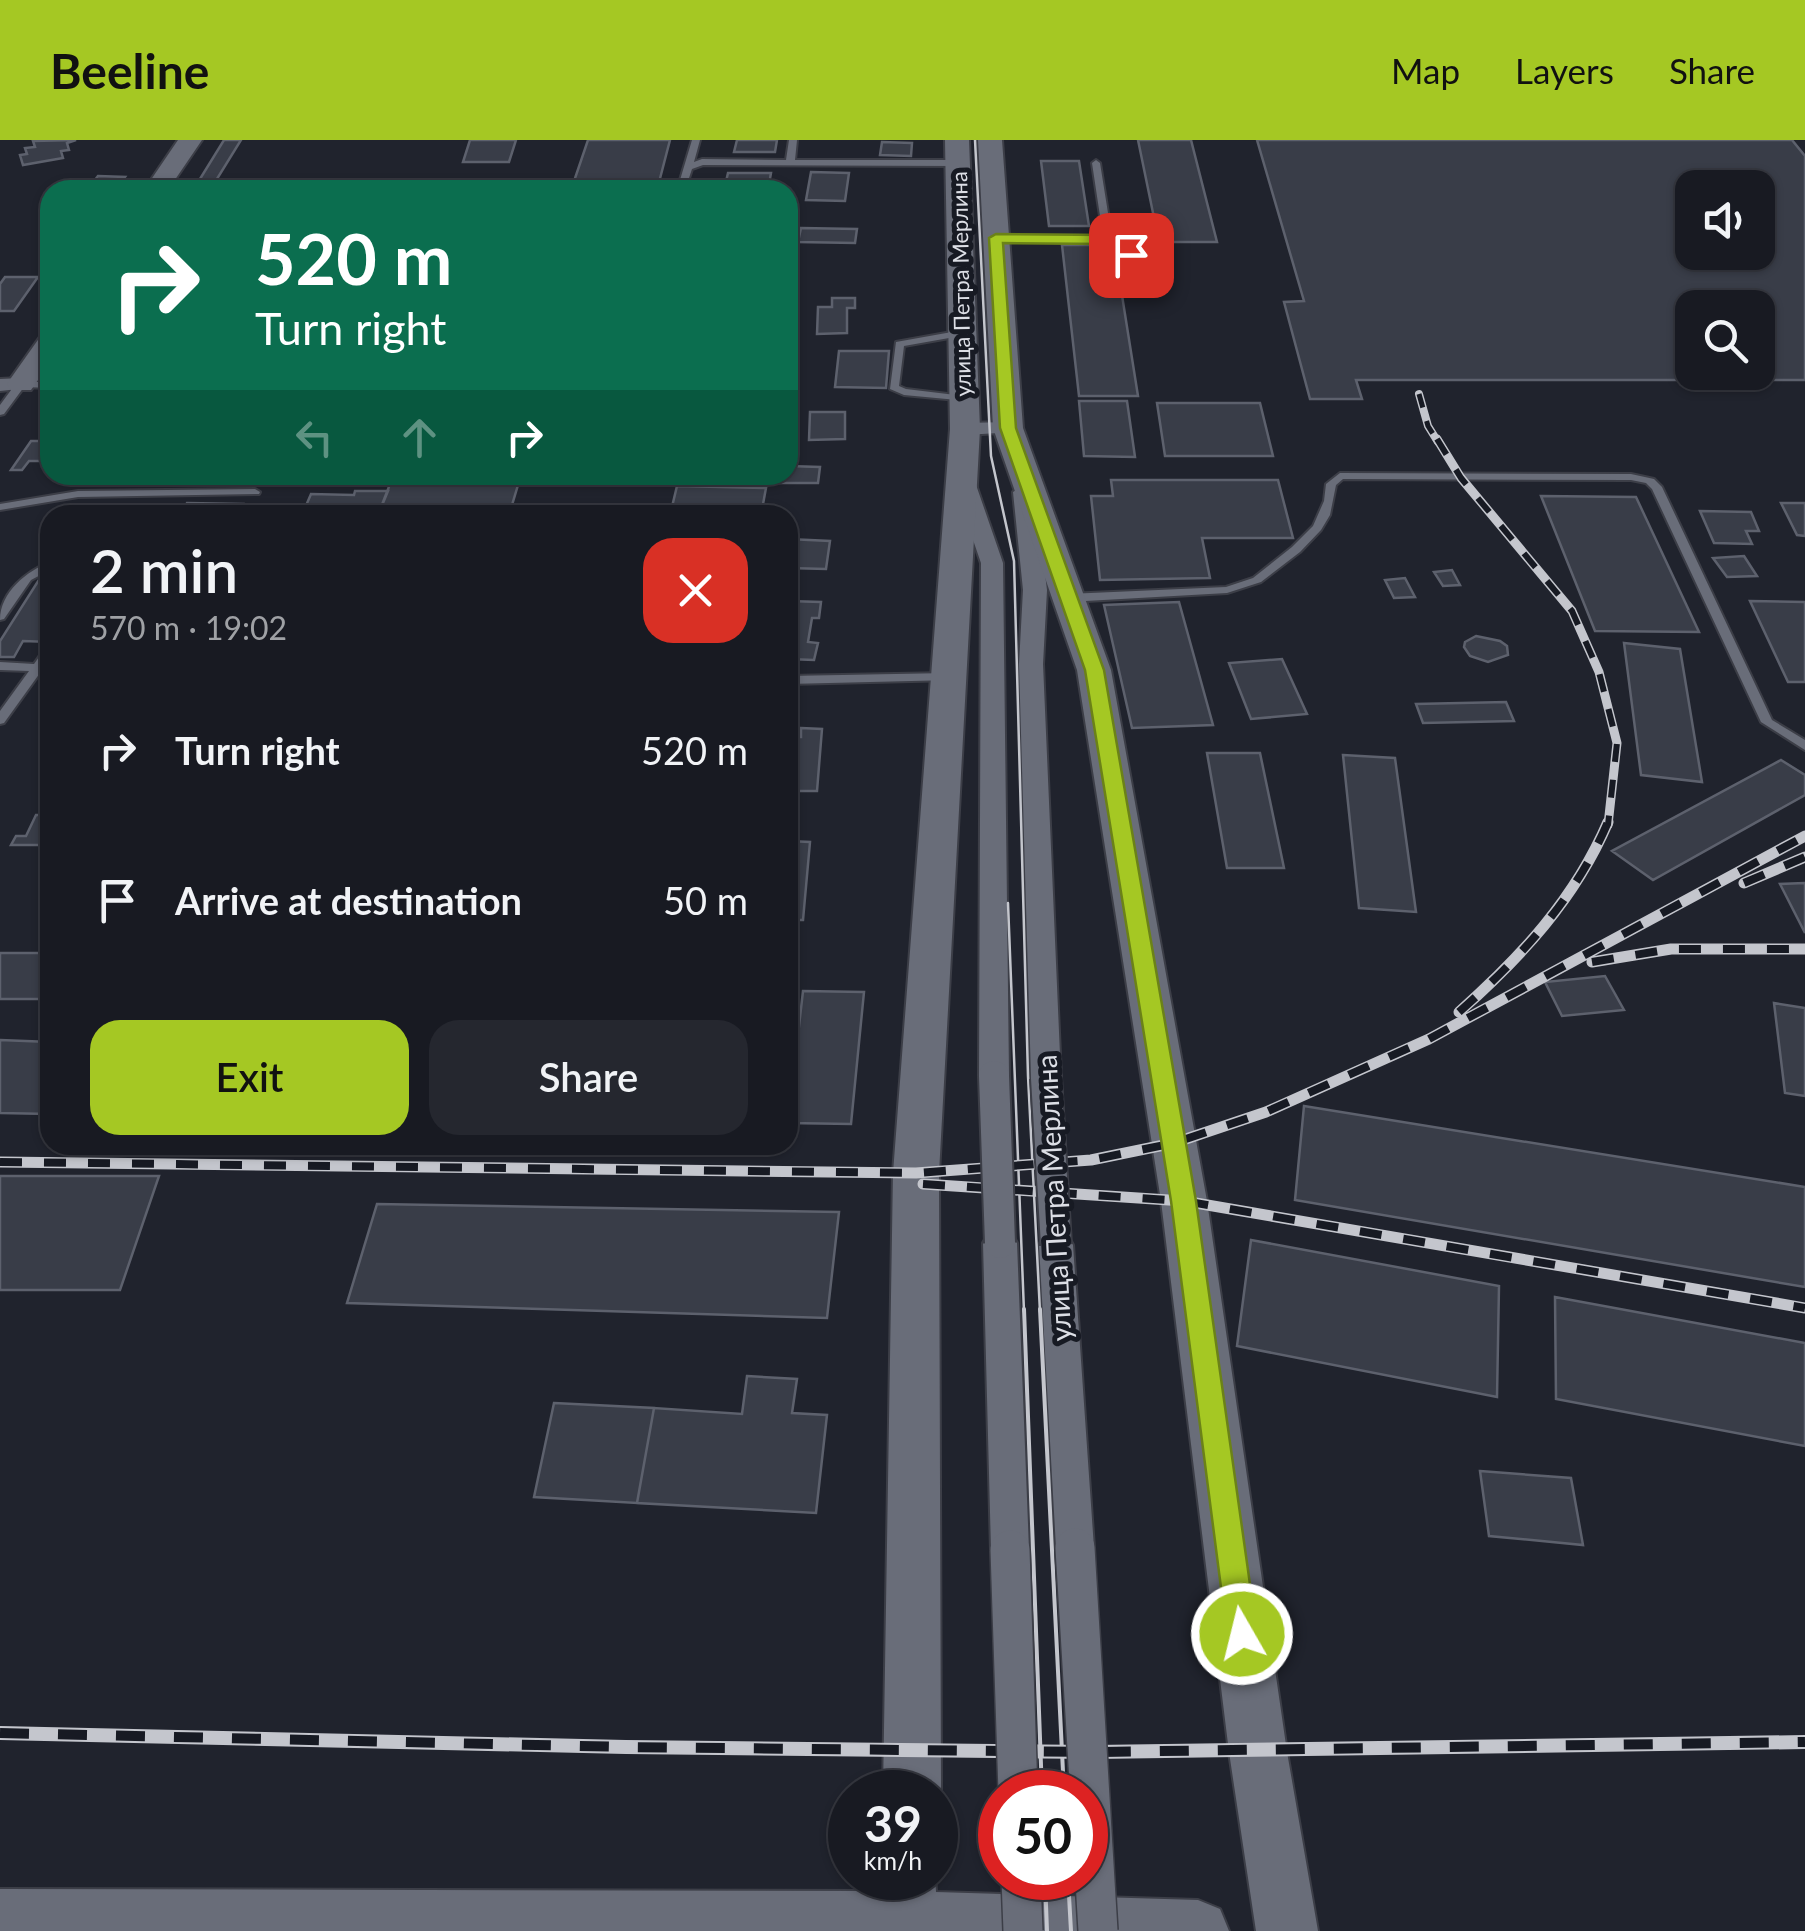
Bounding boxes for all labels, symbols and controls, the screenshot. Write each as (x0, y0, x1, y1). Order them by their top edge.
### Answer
text: Beeline (50, 42, 209, 99)
text: Map (1391, 49, 1460, 91)
text: Layers (1515, 49, 1614, 91)
text: Share (1669, 49, 1755, 91)
map controls (1675, 170, 1775, 390)
button: sound (1675, 170, 1775, 270)
street label: улица Петра Мерлина (945, 171, 976, 397)
pin (1089, 213, 1174, 298)
text: 520 m (255, 216, 452, 300)
icon: right (90, 220, 220, 350)
icon: arrive (1104, 228, 1159, 283)
button: search (1675, 290, 1775, 390)
text: Turn right (255, 301, 446, 355)
icon: left (287, 410, 342, 465)
icon: ahead (392, 410, 447, 465)
icon: right (497, 410, 552, 465)
text: 2 min (90, 534, 238, 606)
button: close (643, 538, 748, 643)
text: 570 m · 19:02 (90, 608, 287, 647)
icon: right (90, 723, 145, 778)
text: Turn right (175, 727, 340, 773)
text: 520 m (641, 727, 748, 773)
icon: arrive (90, 873, 145, 928)
text: Arrive at destination (175, 877, 522, 923)
text: 50 m (663, 877, 748, 923)
button: Exit (90, 1020, 409, 1135)
button: Share (429, 1020, 748, 1135)
street label: улица Петра Мерлина (1029, 1054, 1077, 1342)
position arrow (1190, 1582, 1294, 1686)
speed limit sign: 50 (978, 1770, 1108, 1900)
text: 39 (864, 1793, 922, 1853)
text: km/h (864, 1845, 922, 1875)

